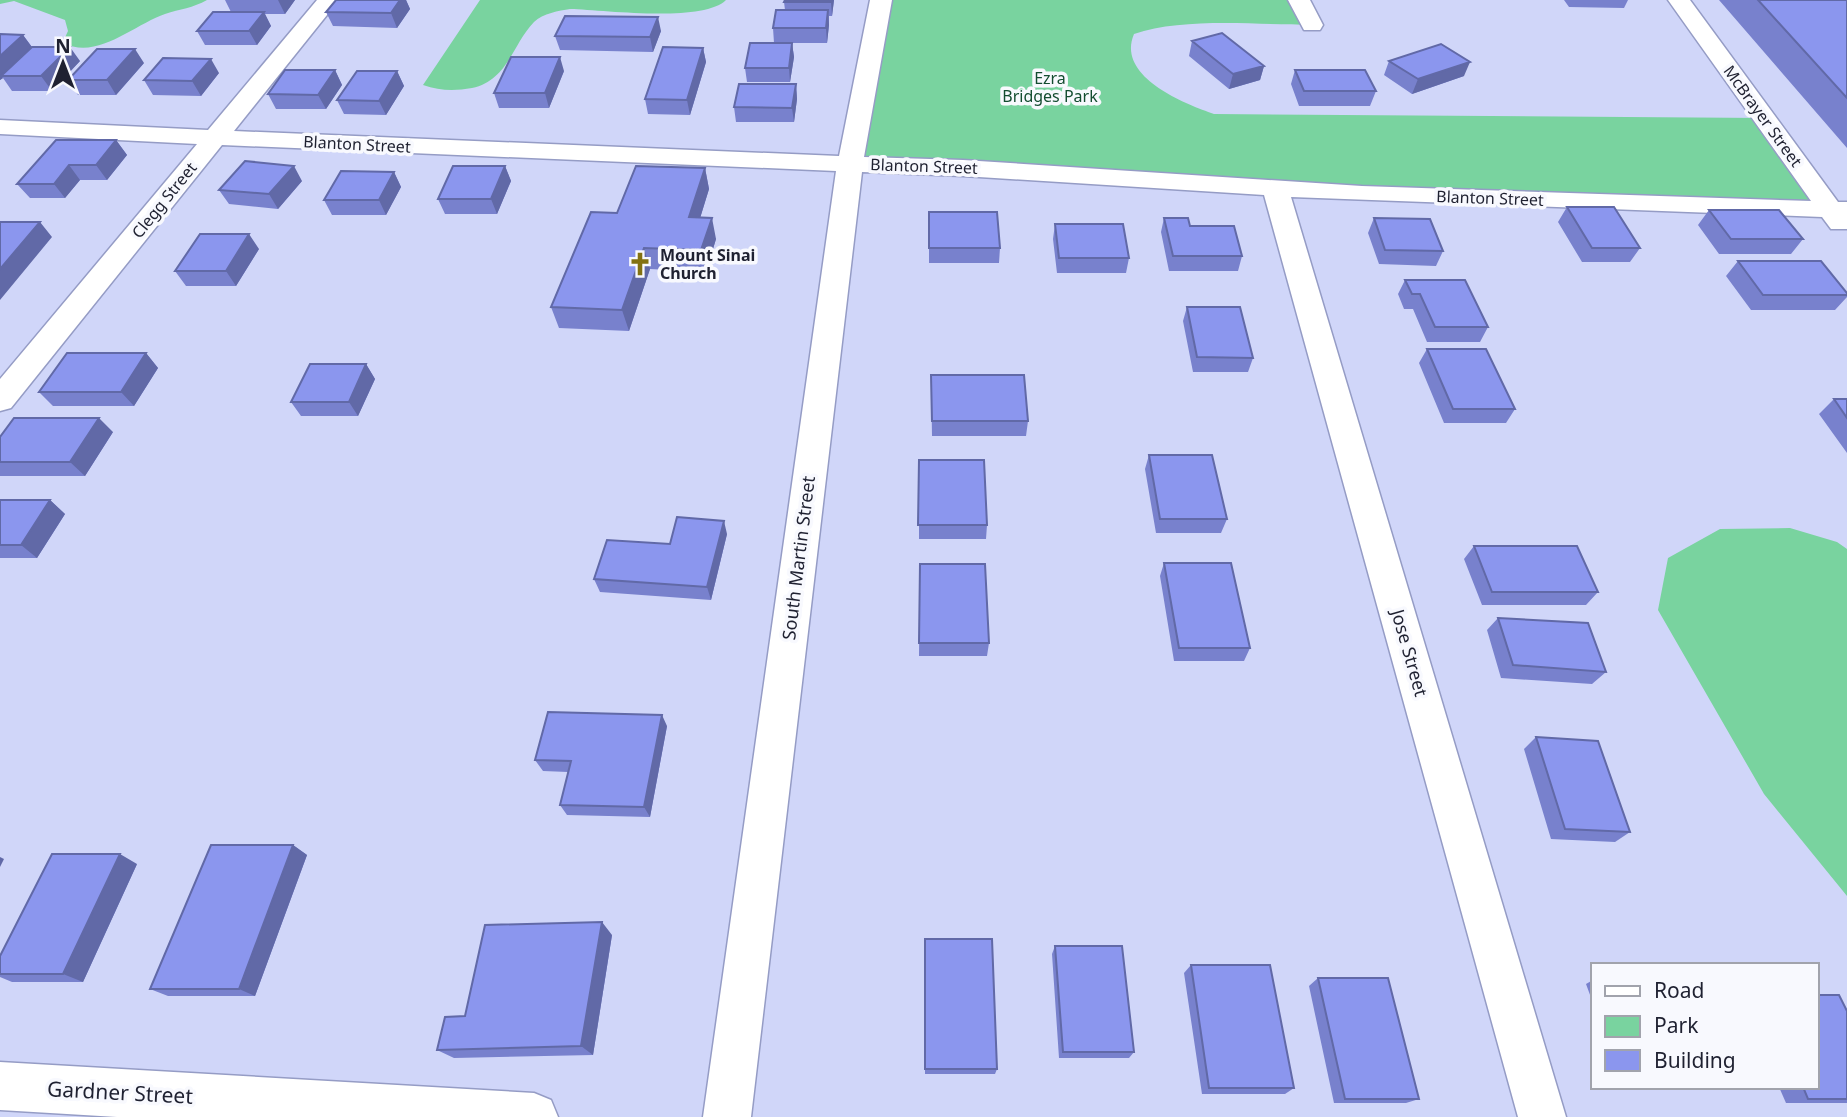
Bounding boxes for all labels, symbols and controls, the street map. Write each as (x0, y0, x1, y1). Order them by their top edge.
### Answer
north arrow (28, 28, 98, 98)
text: N (55, 33, 71, 59)
street label: McBrayer Street (1719, 61, 1807, 171)
park label: Ezra Bridges Park (1002, 67, 1098, 107)
street label: Blanton Street (303, 130, 412, 158)
street label: Blanton Street (870, 153, 978, 179)
street label: Clegg Street (127, 157, 202, 243)
street label: Blanton Street (1436, 185, 1544, 211)
place label: Mount Sinai Church (660, 244, 755, 284)
church icon: Mount Sinai Church (626, 250, 654, 278)
street label: South Martin Street (776, 474, 820, 641)
street label: Jose Street (1386, 604, 1434, 700)
legend (1591, 963, 1819, 1089)
text: Road (1654, 976, 1704, 1004)
text: Park (1654, 1011, 1699, 1039)
text: Building (1654, 1046, 1736, 1074)
street label: Gardner Street (47, 1074, 194, 1110)

